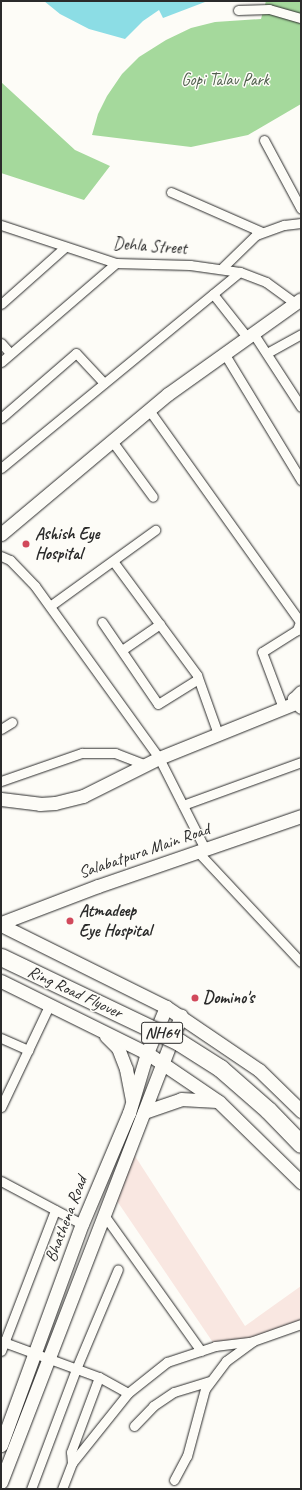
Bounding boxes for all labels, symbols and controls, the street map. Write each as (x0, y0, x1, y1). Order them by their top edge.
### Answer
park label: Gopi Talav Park (181, 70, 269, 90)
street label: Dehla Street (112, 233, 188, 259)
place label: Ashish Eye Hospital (35, 524, 99, 564)
marker: Ashish Eye Hospital (20, 538, 32, 550)
street label: Salabatpura Main Road (75, 819, 213, 883)
place label: Atmadeep Eye Hospital (79, 901, 151, 941)
marker: Atmadeep Eye Hospital (64, 915, 76, 927)
street label: Ring Road Flyover (24, 961, 126, 1023)
place label: Domino's (203, 988, 254, 1008)
marker: Domino's (190, 993, 200, 1003)
road number: NH64 (141, 1019, 183, 1047)
street label: Bhathena Road (40, 1173, 92, 1265)

